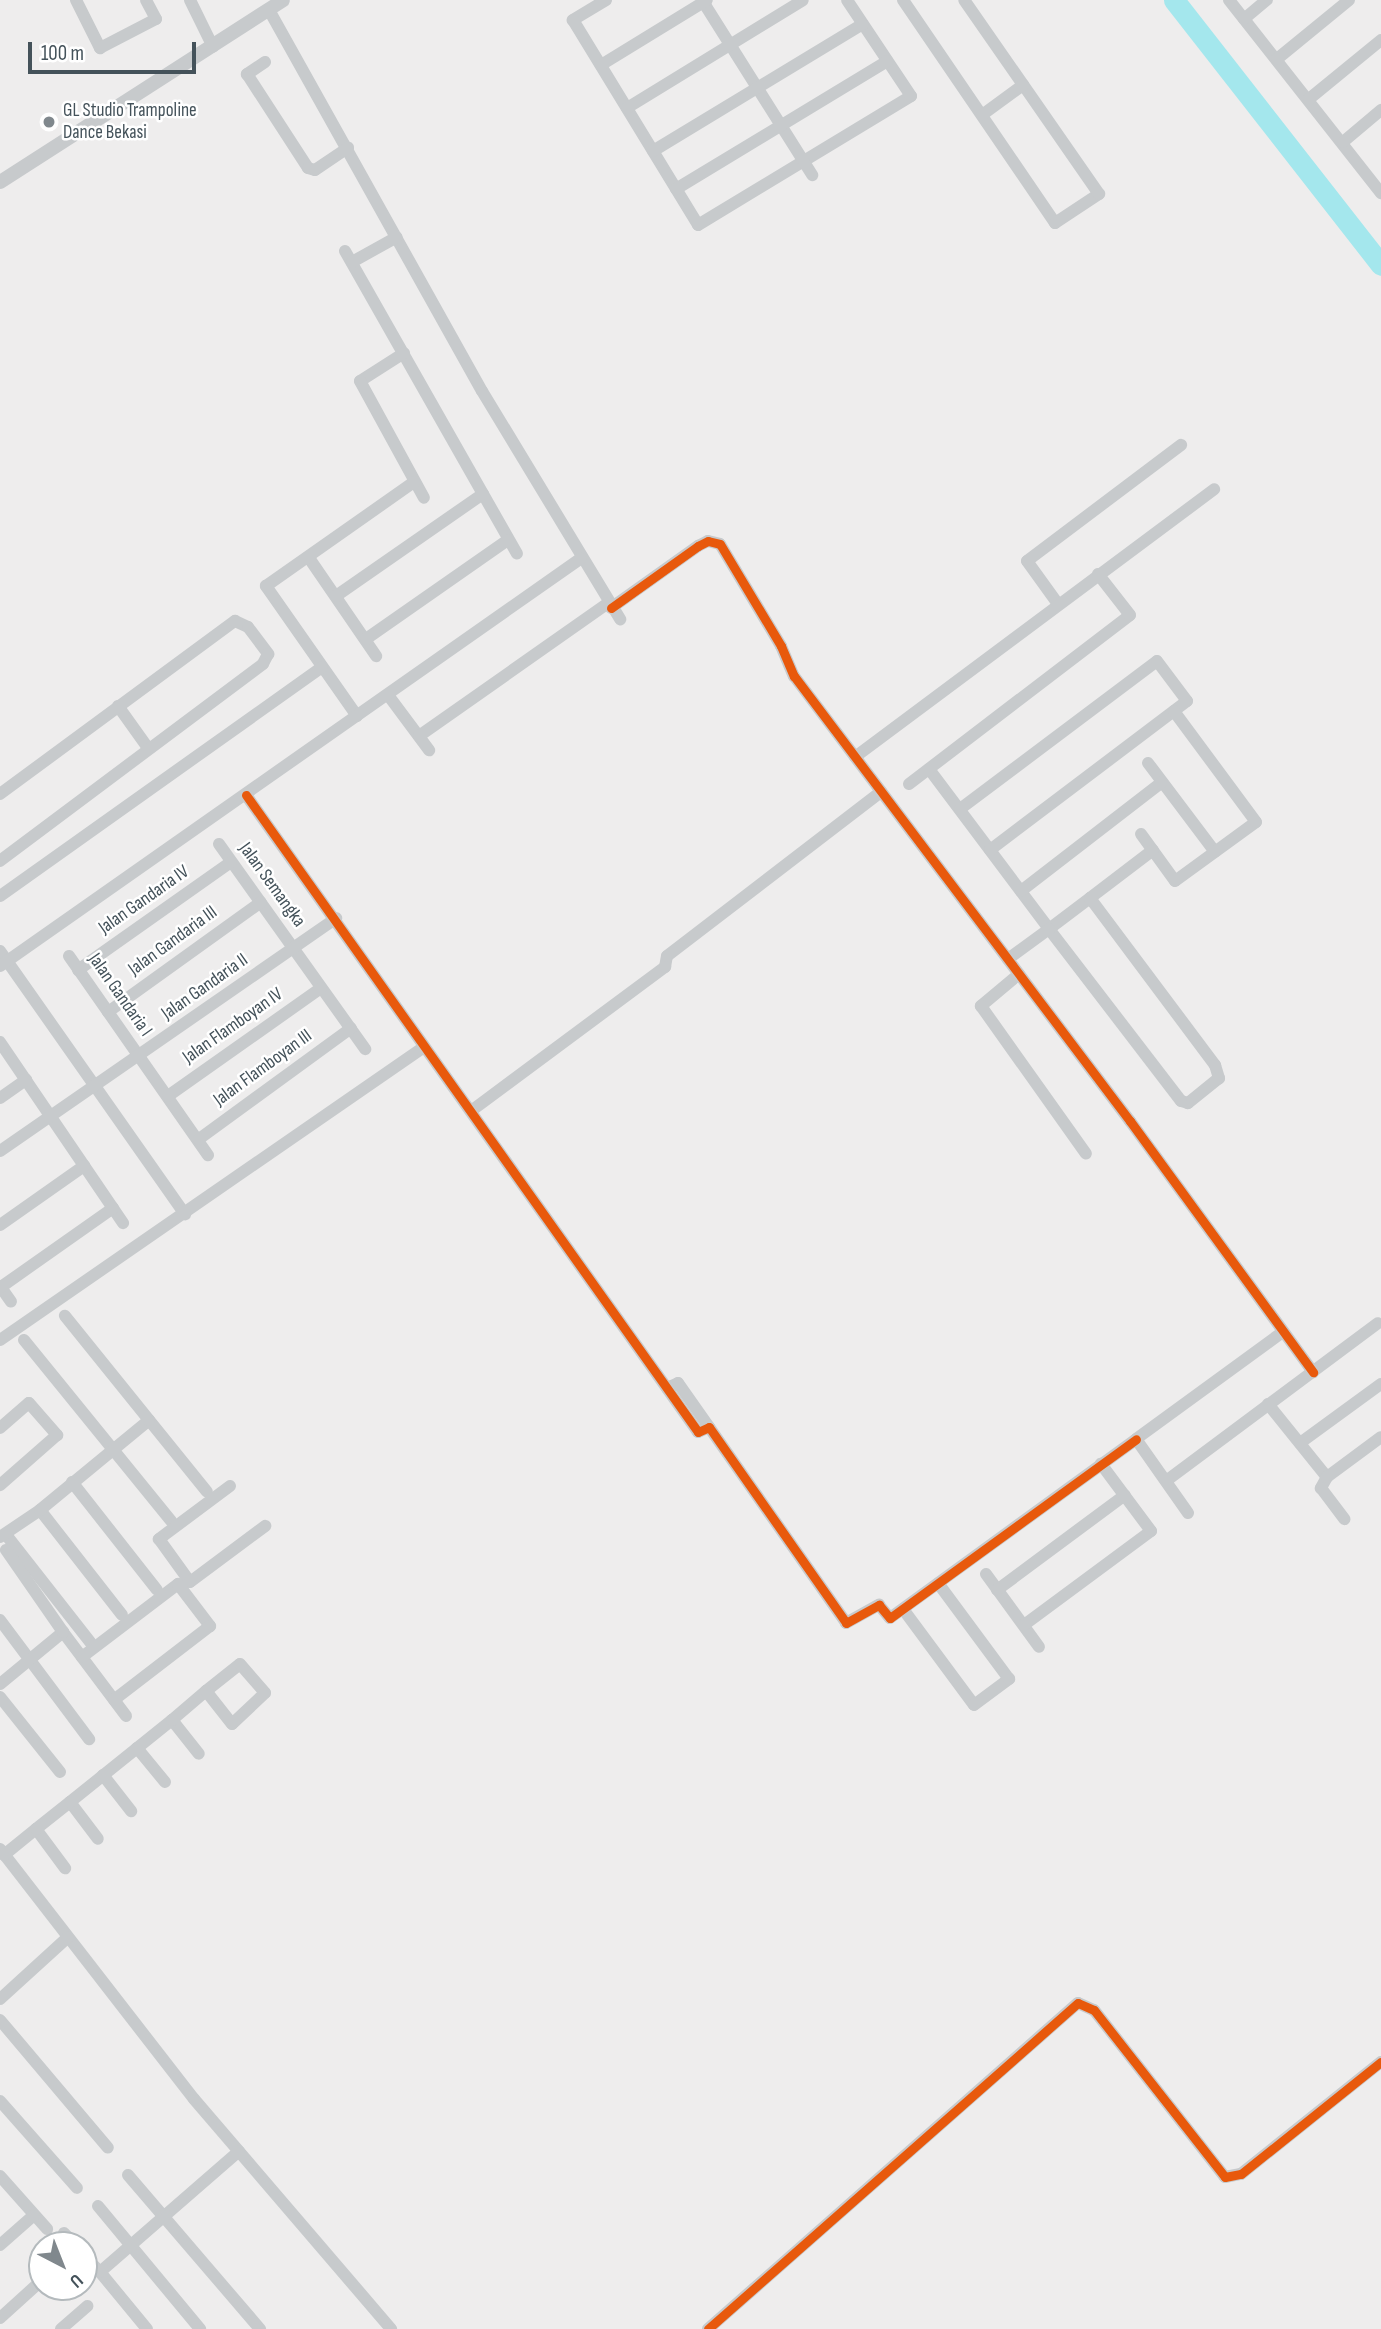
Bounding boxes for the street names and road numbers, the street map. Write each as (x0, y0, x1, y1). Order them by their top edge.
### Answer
street label: Jalan Semangka (234, 838, 310, 932)
street label: Jalan Gandaria IV (94, 861, 194, 939)
street label: Jalan Gandaria III (124, 901, 222, 981)
street label: Jalan Gandaria I (83, 949, 157, 1041)
street label: Jalan Gandaria II (157, 949, 253, 1025)
street label: Jalan Flamboyan IV (179, 983, 287, 1069)
street label: Jalan Flamboyan III (209, 1025, 317, 1111)

